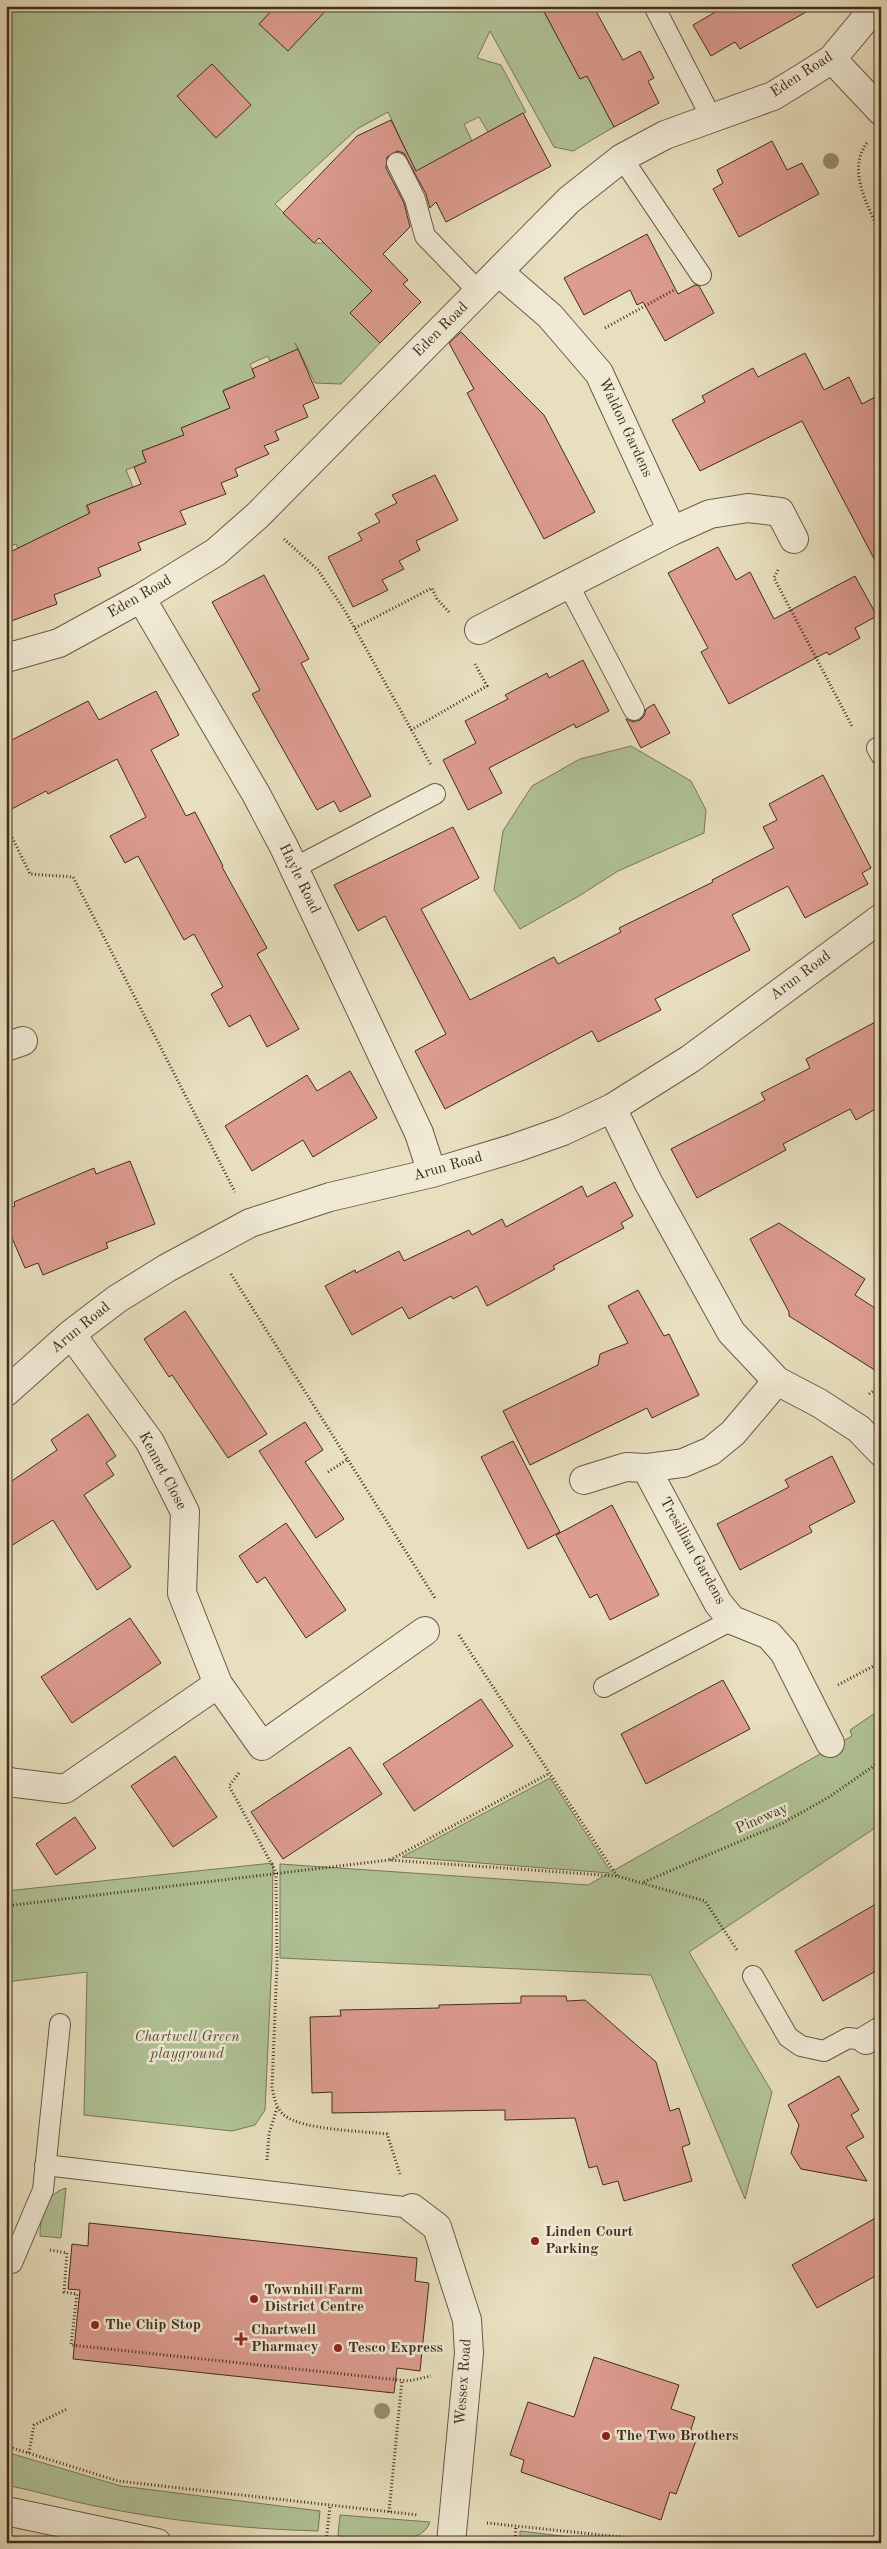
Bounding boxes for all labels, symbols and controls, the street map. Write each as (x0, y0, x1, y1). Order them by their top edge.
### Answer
street label: Eden Road (768, 49, 836, 101)
street label: Eden Road (411, 300, 471, 360)
street label: Waldon Gardens (595, 376, 655, 480)
street label: Eden Road (106, 573, 175, 621)
street label: Hayle Road (276, 842, 322, 916)
street label: Arun Road (768, 948, 834, 1003)
street label: Arun Road (412, 1150, 485, 1184)
street label: Arun Road (49, 1300, 114, 1356)
street label: Kennet Close (135, 1430, 189, 1512)
street label: Tresillian Gardens (656, 1495, 728, 1607)
street label: Pineway (734, 1801, 790, 1837)
park label: Chartwell Green playground (134, 2030, 240, 2062)
place label: Linden Court Parking (545, 2225, 634, 2257)
marker: Linden Court Parking (529, 2235, 541, 2247)
place label: Townhill Farm District Centre (264, 2283, 364, 2315)
marker: Townhill Farm District Centre (248, 2293, 260, 2305)
place label: The Chip Stop (105, 2318, 201, 2333)
marker: The Chip Stop (89, 2319, 101, 2331)
place label: Chartwell Pharmacy (251, 2323, 319, 2355)
marker: Chartwell Pharmacy (235, 2333, 247, 2345)
street label: Wessex Road (453, 2338, 475, 2426)
place label: Tesco Express (348, 2341, 443, 2356)
marker: Tesco Express (332, 2342, 344, 2354)
place label: The Two Brothers (616, 2429, 738, 2444)
marker: The Two Brothers (600, 2430, 612, 2442)

